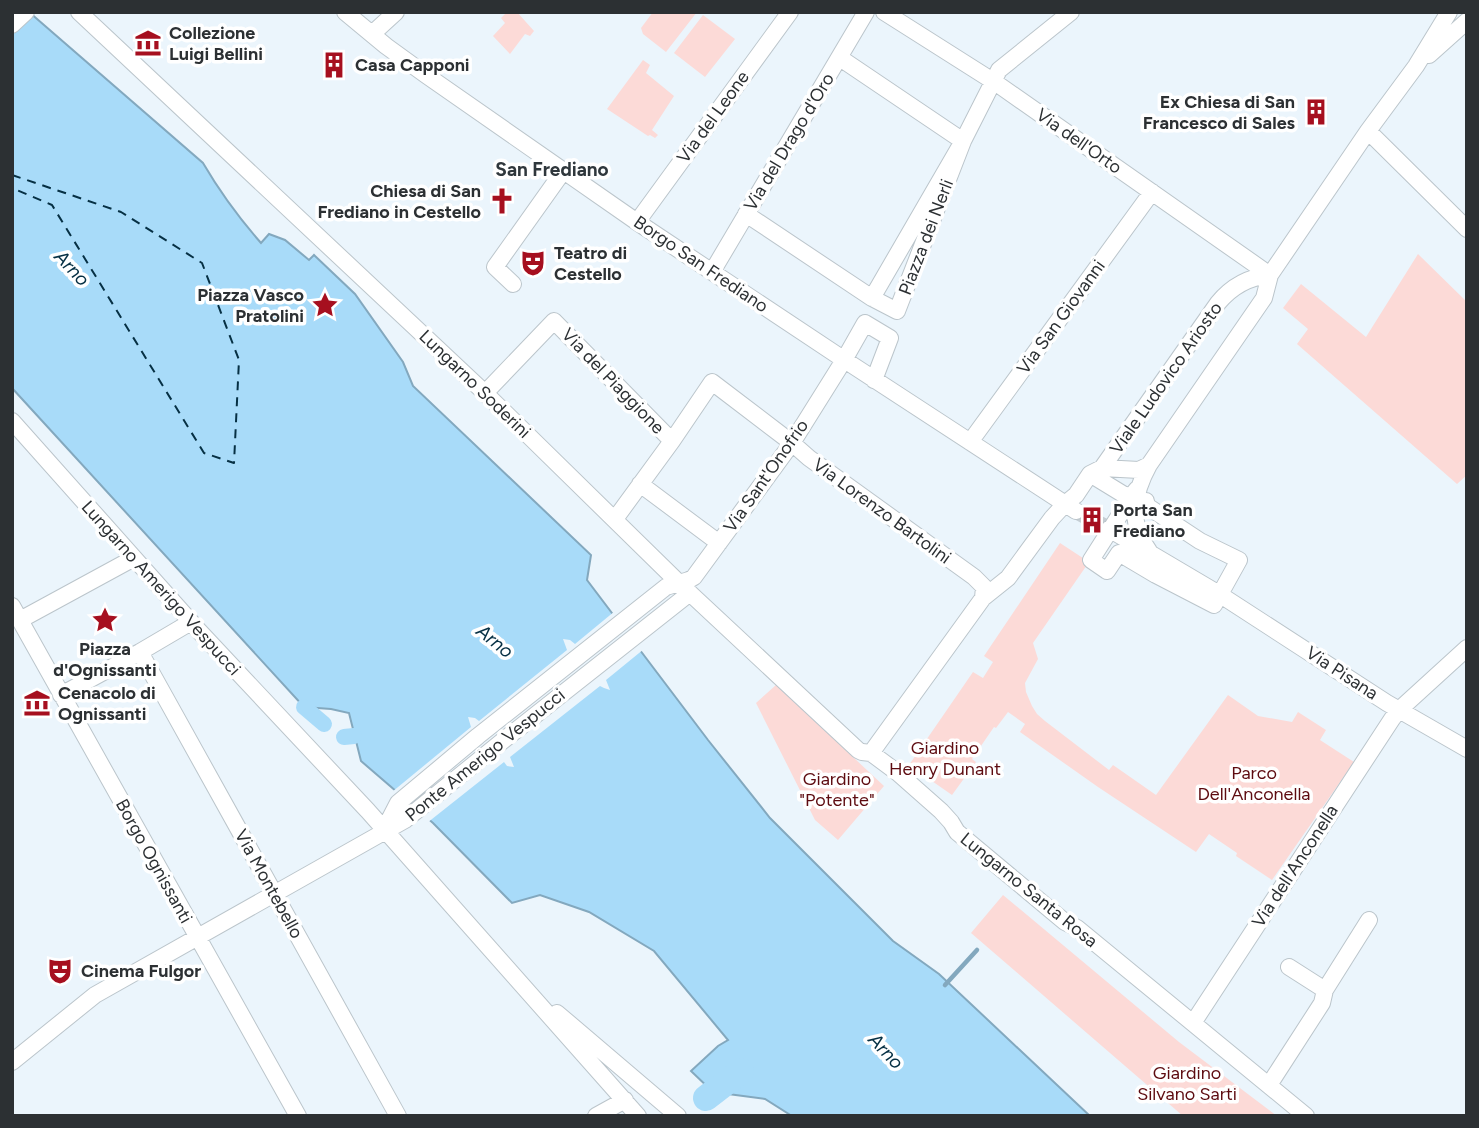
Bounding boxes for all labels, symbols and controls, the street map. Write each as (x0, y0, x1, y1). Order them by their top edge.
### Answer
place label: Collezione Luigi Bellini (169, 22, 263, 65)
museum icon: Collezione Luigi Bellini (133, 28, 163, 58)
building icon: Casa Capponi (319, 50, 349, 80)
place label: Casa Capponi (355, 54, 470, 76)
street label: Via del Leone (672, 66, 754, 167)
street label: Via del Drago d'Oro (739, 69, 839, 215)
place label: Ex Chiesa di San Francesco di Sales (1143, 91, 1296, 134)
building icon: Ex Chiesa di San Francesco di Sales (1301, 97, 1331, 127)
street label: Via dell'Orto (1032, 103, 1126, 179)
district label: San Frediano (495, 158, 609, 181)
street label: Piazza dei Nerli (894, 176, 958, 298)
place label: Chiesa di San Frediano in Cestello (317, 180, 481, 223)
church icon: Chiesa di San Frediano in Cestello (487, 186, 517, 216)
street label: Borgo San Frediano (630, 211, 772, 317)
place label: Teatro di Cestello (554, 242, 627, 285)
water label: Arno (49, 244, 94, 291)
theatre icon: Teatro di Cestello (518, 248, 548, 278)
street label: Via San Giovanni (1012, 256, 1110, 378)
place label: Piazza Vasco Pratolini (197, 284, 304, 327)
place icon: Piazza Vasco Pratolini (310, 290, 340, 320)
street label: Viale Ludovico Ariosto (1105, 298, 1227, 458)
street label: Via del Piaggione (557, 324, 669, 439)
street label: Lungarno Soderini (415, 325, 535, 443)
street label: Via Sant'Onofrio (719, 415, 813, 537)
street label: Via Lorenzo Bartolini (809, 453, 955, 569)
street label: Lungarno Amerigo Vespucci (77, 496, 245, 680)
place label: Porta San Frediano (1113, 499, 1193, 542)
building icon: Porta San Frediano (1077, 505, 1107, 535)
place icon: Piazza d'Ognissanti (90, 605, 120, 635)
water label: Arno (471, 619, 518, 663)
place label: Piazza d'Ognissanti (53, 638, 157, 681)
street label: Via Pisana (1302, 642, 1382, 704)
place label: Cenacolo di Ognissanti (58, 682, 156, 725)
street label: Ponte Amerigo Vespucci (401, 684, 569, 826)
museum icon: Cenacolo di Ognissanti (22, 688, 52, 718)
park label: Giardino Henry Dunant (889, 737, 1001, 780)
park label: Parco Dell'Anconella (1197, 762, 1311, 805)
park label: Giardino "Potente" (799, 768, 875, 811)
street label: Borgo Ognissanti (111, 795, 197, 927)
street label: Via dell'Anconella (1247, 801, 1343, 931)
street label: Via Montebello (230, 826, 308, 942)
street label: Lungarno Santa Rosa (956, 828, 1102, 952)
theatre icon: Cinema Fulgor (45, 956, 75, 986)
place label: Cinema Fulgor (81, 960, 201, 982)
water label: Arno (863, 1027, 908, 1074)
park label: Giardino Silvano Sarti (1137, 1062, 1237, 1105)

